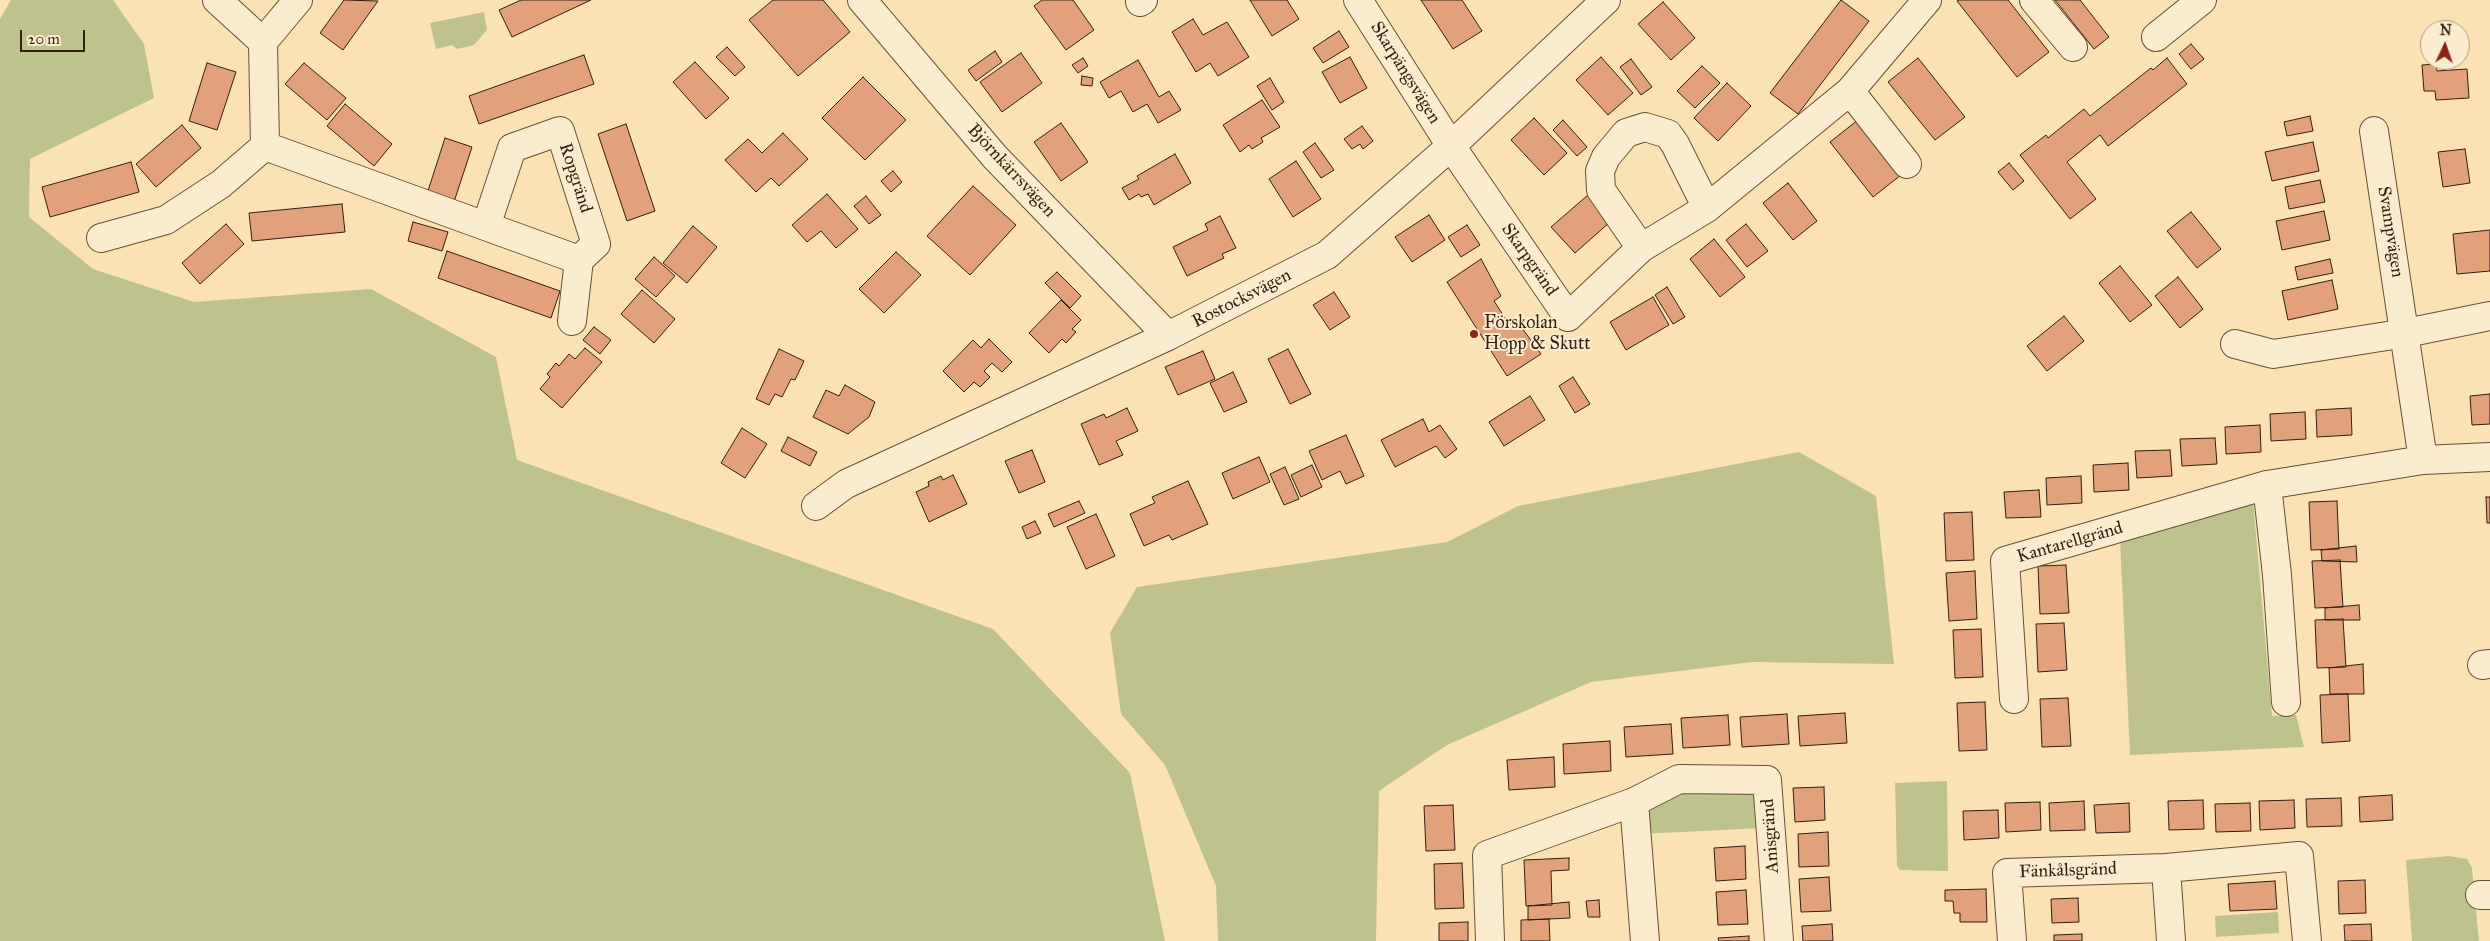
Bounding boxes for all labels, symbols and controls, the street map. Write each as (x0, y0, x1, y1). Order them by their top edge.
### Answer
street label: Skarpängsvägen (1365, 18, 1445, 128)
scale bar (22, 20, 88, 52)
north arrow (2420, 20, 2470, 70)
text: N (2439, 22, 2452, 39)
text: 20 m (28, 30, 60, 48)
street label: Björnkärrsvägen (962, 120, 1060, 222)
street label: Ropgränd (554, 140, 596, 216)
street label: Svampvägen (2372, 185, 2408, 279)
street label: Skarpgränd (1496, 220, 1562, 300)
street label: Rostocksvägen (1189, 265, 1295, 333)
place label: Förskolan Hopp & Skutt (1484, 313, 1591, 356)
marker: Förskolan Hopp & Skutt (1468, 328, 1480, 340)
street label: Kantarellgränd (2014, 518, 2126, 568)
street label: Anisgränd (1758, 798, 1784, 874)
street label: Fänkålsgränd (2019, 858, 2117, 884)

